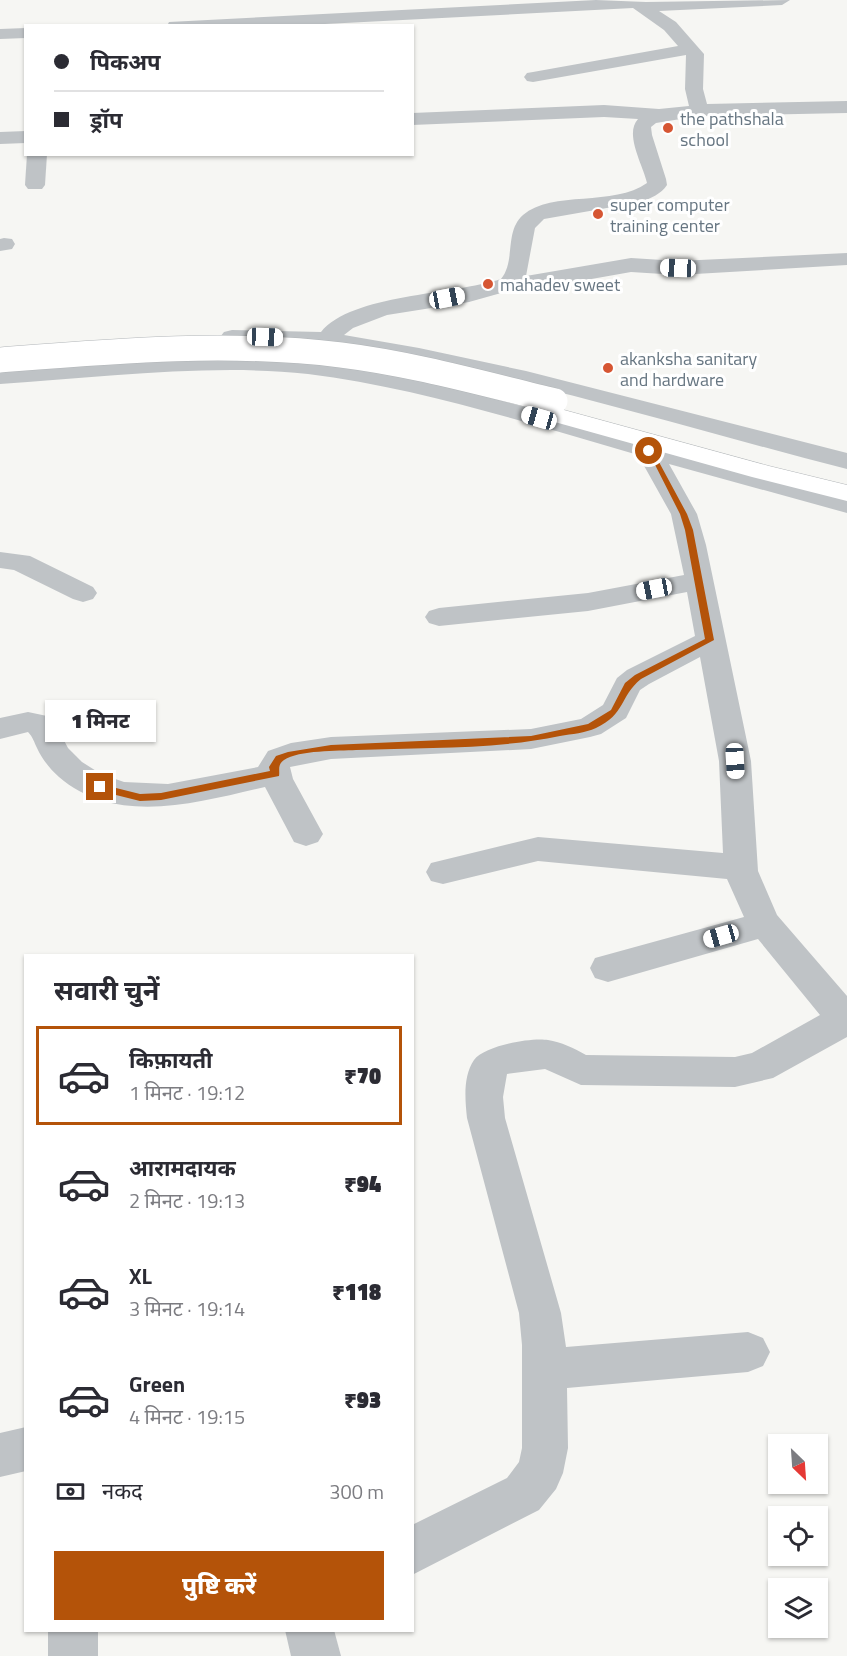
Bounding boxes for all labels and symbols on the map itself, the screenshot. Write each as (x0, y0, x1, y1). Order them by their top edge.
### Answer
place label: the pathshala school (680, 105, 784, 153)
marker: the pathshala school (661, 121, 675, 135)
place label: super computer training center (610, 191, 730, 239)
marker: super computer training center (591, 207, 605, 221)
car (660, 258, 696, 278)
place label: mahadev sweet (500, 271, 621, 298)
marker: mahadev sweet (481, 277, 495, 291)
car (428, 286, 466, 310)
car (247, 327, 283, 347)
place label: akanksha sanitary and hardware (620, 345, 757, 393)
marker: akanksha sanitary and hardware (601, 361, 615, 375)
car (519, 404, 559, 432)
route start (635, 437, 662, 464)
car (635, 577, 673, 601)
callout: 1 मिनट (45, 700, 156, 742)
car (725, 743, 745, 779)
route end (86, 773, 113, 800)
car (701, 922, 741, 950)
north arrow (768, 1434, 828, 1494)

